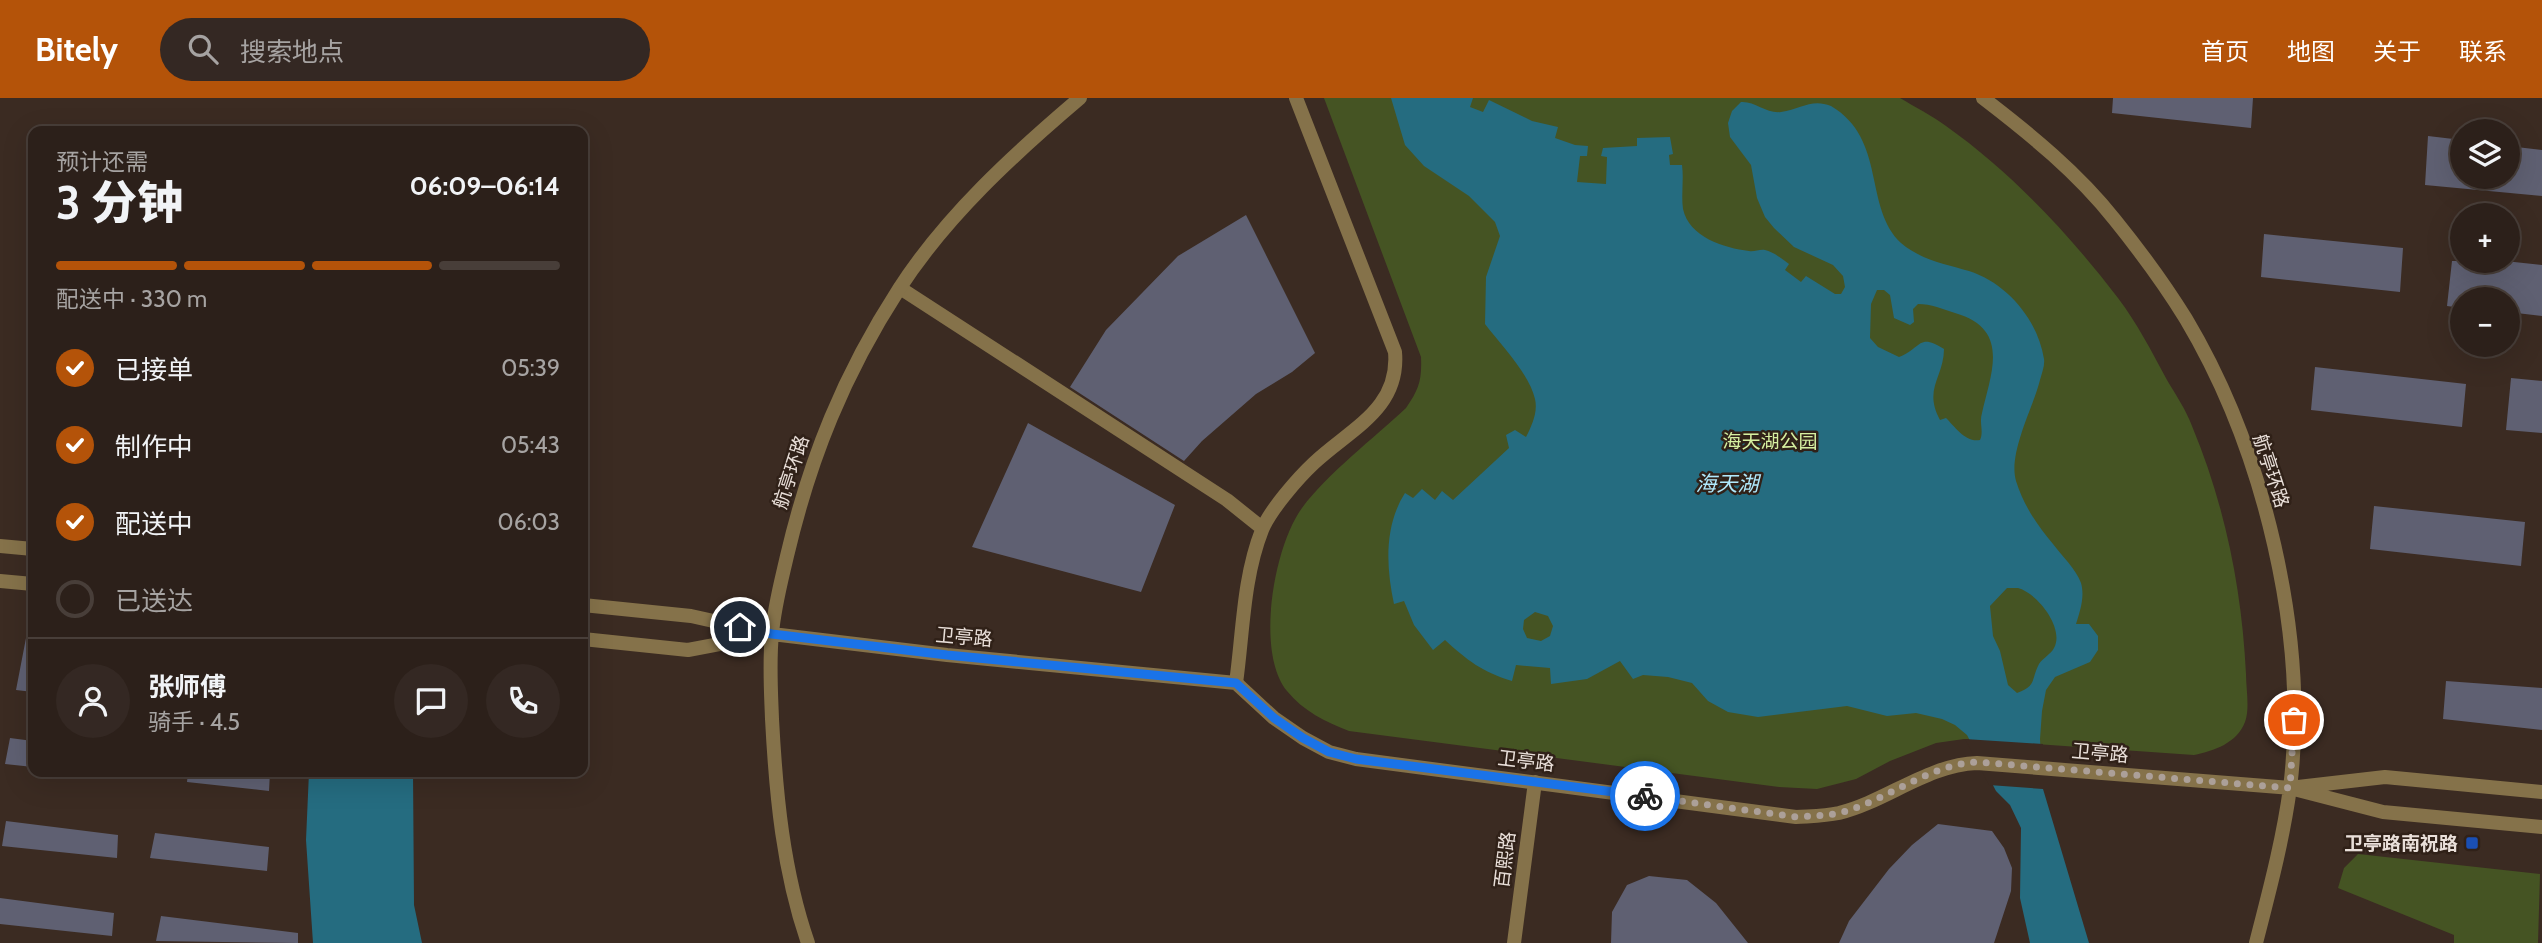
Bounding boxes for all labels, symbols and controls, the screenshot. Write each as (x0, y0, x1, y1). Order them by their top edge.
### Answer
search box (160, 18, 650, 81)
text: Bitely (35, 29, 118, 69)
icon: search (184, 30, 222, 68)
text: 搜索地点 (240, 36, 344, 68)
text: 首页 (2201, 37, 2249, 66)
text: 地图 (2287, 37, 2335, 66)
text: 关于 (2373, 37, 2421, 66)
text: 联系 (2459, 37, 2507, 66)
map controls (2450, 119, 2520, 357)
button: layers (2450, 119, 2520, 189)
text: 预计还需 (56, 148, 148, 176)
text: 06:09–06:14 (409, 170, 560, 202)
text: 3 分钟 (56, 175, 183, 231)
button: + (2450, 203, 2520, 273)
text: 配送中 · 330 m (56, 285, 207, 313)
button: − (2450, 287, 2520, 357)
icon: check (56, 349, 94, 387)
text: 已接单 (115, 354, 193, 386)
text: 05:39 (501, 354, 560, 382)
icon: check (56, 426, 94, 464)
park label: 海天湖公园 (1722, 430, 1818, 453)
text: 制作中 (115, 431, 193, 463)
text: 05:43 (501, 431, 560, 459)
street label: 航亭环路 (2248, 431, 2294, 511)
street label: 航亭环路 (768, 432, 814, 512)
water label: 海天湖 (1696, 471, 1761, 496)
icon: check (56, 503, 94, 541)
text: 配送中 (115, 508, 193, 540)
text: 06:03 (498, 508, 560, 536)
text: 已送达 (115, 585, 193, 617)
pin (710, 597, 770, 657)
icon: home (721, 608, 759, 646)
street label: 卫亭路 (935, 623, 993, 651)
button: person (56, 664, 130, 738)
button: chat (394, 664, 468, 738)
button: phone (486, 664, 560, 738)
text: 张师傅 (148, 671, 226, 703)
pin (2264, 690, 2324, 750)
icon: bag (2275, 701, 2313, 739)
text: 骑手 · 4.5 (148, 708, 240, 736)
street label: 卫亭路 (2071, 739, 2129, 767)
street label: 卫亭路 (1496, 746, 1556, 776)
courier (1610, 761, 1680, 831)
icon: bike (1626, 777, 1664, 815)
street label: 百熙路 (1490, 830, 1520, 890)
place label: 卫亭路南祝路 (2344, 832, 2458, 855)
marker: 卫亭路南祝路 (2464, 835, 2480, 851)

